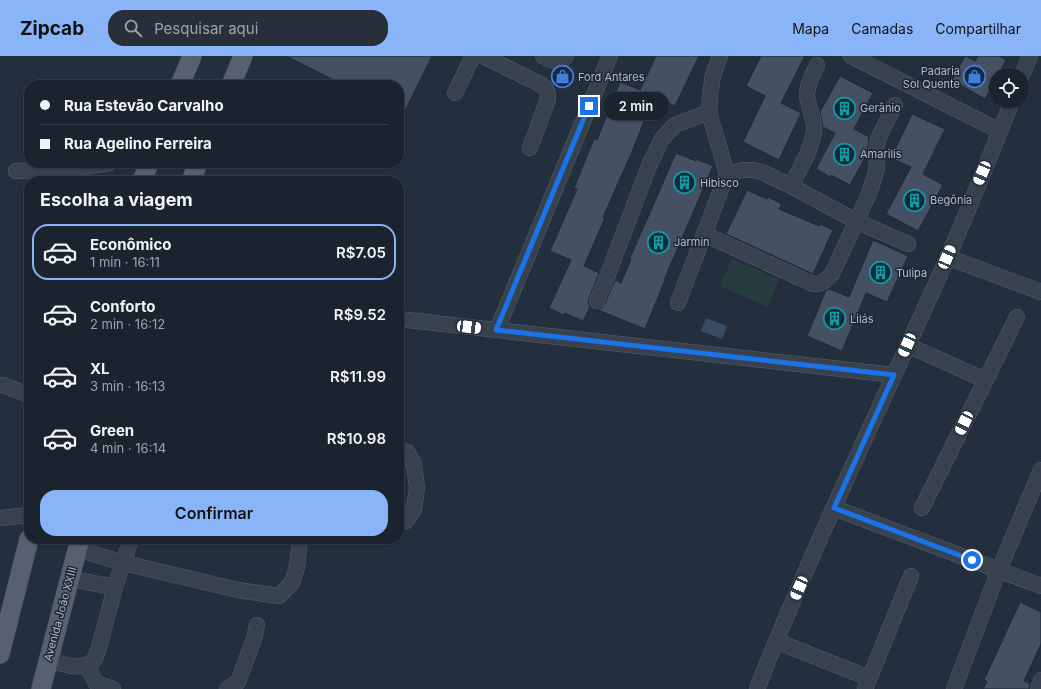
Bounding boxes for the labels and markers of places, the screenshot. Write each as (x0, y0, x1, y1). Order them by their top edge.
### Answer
shop icon: Ford Antares (549, 64, 575, 90)
place label: Padaria Sol Quente (903, 64, 960, 91)
shop icon: Padaria Sol Quente (962, 64, 988, 90)
place label: Ford Antares (578, 70, 645, 84)
building icon: Gerânio (831, 95, 857, 121)
place label: Gerânio (860, 101, 901, 115)
building icon: Amarilis (832, 141, 858, 167)
place label: Amarilis (860, 147, 902, 161)
building icon: Hibisco (671, 170, 697, 196)
place label: Hibisco (700, 176, 739, 190)
building icon: Begônia (901, 187, 927, 213)
place label: Begônia (930, 193, 972, 207)
building icon: Jarmin (646, 229, 672, 255)
place label: Jarmin (674, 235, 710, 249)
building icon: Tulipa (867, 260, 893, 286)
place label: Tulipa (896, 266, 927, 280)
building icon: Lilás (822, 306, 848, 332)
place label: Lilás (850, 312, 874, 326)

